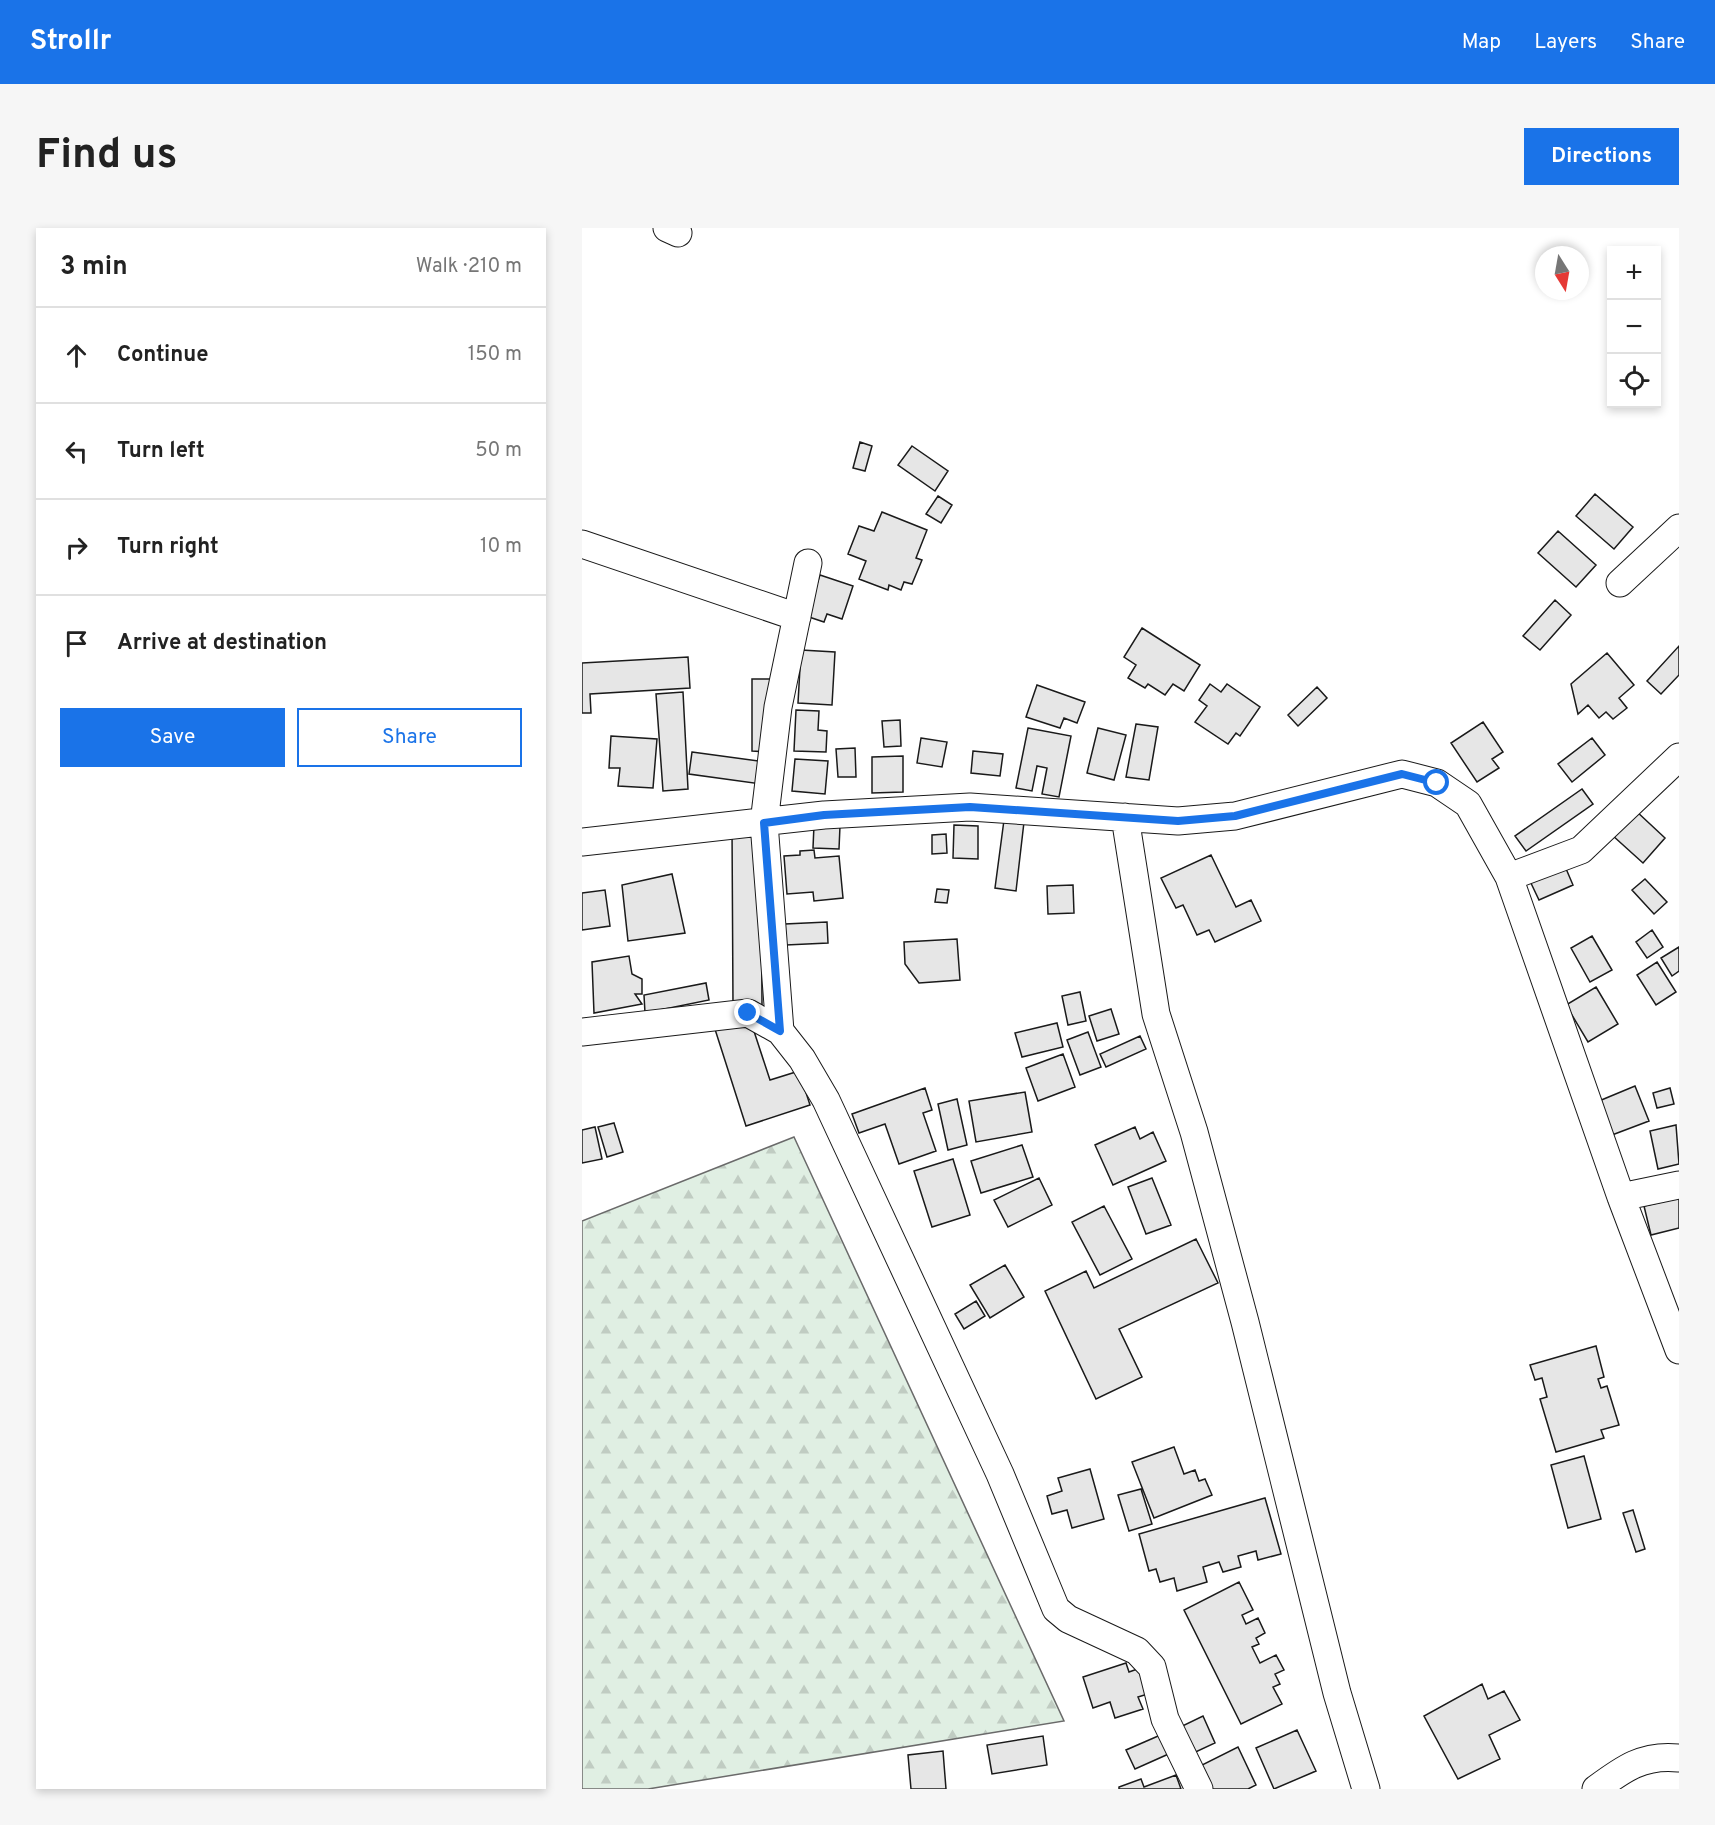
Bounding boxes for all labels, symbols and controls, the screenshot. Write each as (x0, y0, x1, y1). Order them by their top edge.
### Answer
text: Strollr (30, 24, 112, 60)
text: Map (1462, 29, 1501, 56)
text: Layers (1534, 29, 1597, 56)
text: Share (1630, 29, 1685, 56)
button: Directions (1524, 128, 1679, 185)
text: Find us (36, 130, 177, 183)
north arrow (1535, 246, 1589, 300)
map controls (1607, 246, 1661, 408)
button: + (1607, 246, 1661, 300)
text: 3 min (60, 251, 128, 284)
text: Walk · 210 m (416, 254, 522, 280)
button: − (1607, 300, 1661, 354)
icon: ahead (60, 339, 93, 372)
text: Continue (117, 342, 208, 369)
text: 150 m (468, 342, 522, 368)
button: locate (1607, 354, 1661, 408)
icon: left (60, 435, 93, 468)
text: Turn left (117, 438, 205, 465)
text: 50 m (475, 438, 522, 464)
icon: right (60, 531, 93, 564)
text: Turn right (117, 534, 219, 561)
text: 10 m (480, 534, 522, 560)
icon: arrive (60, 627, 93, 660)
text: Arrive at destination (117, 630, 327, 657)
button: Save (60, 708, 285, 767)
button: Share (297, 708, 522, 767)
route start (1423, 769, 1449, 795)
route end (734, 999, 760, 1025)

